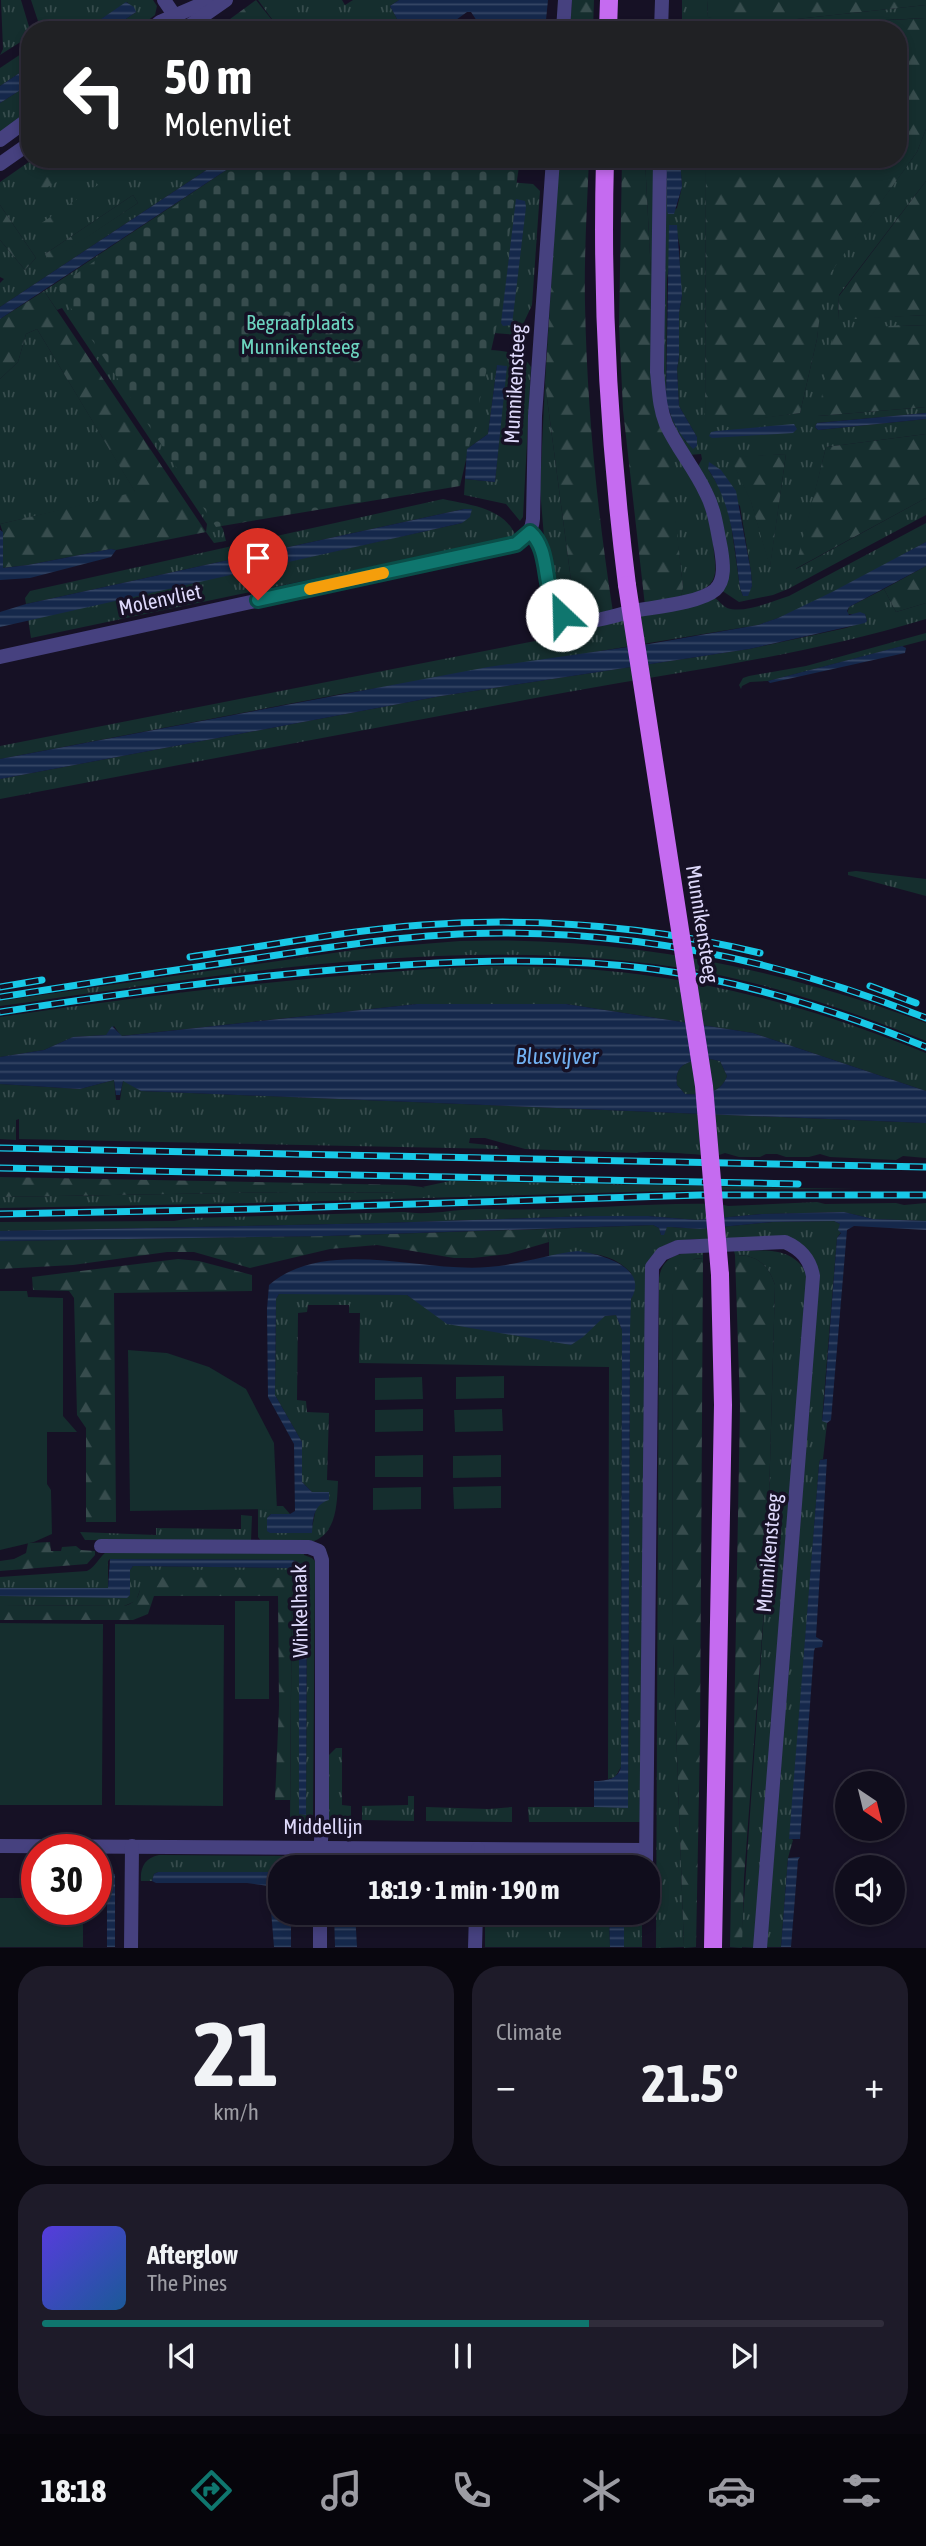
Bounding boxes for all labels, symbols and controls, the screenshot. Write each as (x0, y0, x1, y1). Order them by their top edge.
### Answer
text: 50 m (164, 48, 252, 104)
icon: left (49, 49, 140, 140)
text: Molenvliet (164, 106, 291, 143)
park label: Begraafplaats Munnikensteeg (240, 310, 360, 358)
street label: Munnikensteeg (499, 324, 529, 444)
pin (228, 528, 288, 600)
icon: arrive (239, 539, 277, 577)
position arrow (525, 578, 599, 652)
street label: Molenvliet (116, 579, 203, 619)
street label: Munnikensteeg (682, 863, 724, 985)
water label: Blusvijver (516, 1043, 600, 1069)
street label: Munnikensteeg (751, 1492, 785, 1613)
street label: Winkelhaak (286, 1564, 312, 1658)
north arrow (835, 1771, 905, 1841)
map controls (835, 1771, 905, 1925)
street label: Middellijn (283, 1814, 363, 1838)
speed limit sign: 30 (21, 1834, 112, 1925)
button: sound (835, 1855, 905, 1925)
text: 18:19 · 1 min · 190 m (369, 1875, 559, 1905)
text: 21 (193, 2001, 279, 2105)
text: Climate (496, 2019, 562, 2045)
text: 21.5° (642, 2053, 738, 2113)
text: − (496, 2063, 516, 2106)
text: + (864, 2063, 884, 2106)
text: km/h (213, 2099, 259, 2125)
text: Afterglow (147, 2240, 238, 2270)
text: The Pines (147, 2270, 227, 2296)
icon: previous (163, 2337, 201, 2375)
icon: pause (444, 2337, 482, 2375)
icon: next (725, 2337, 763, 2375)
icon: directions (187, 2466, 236, 2515)
icon: music (317, 2466, 366, 2515)
icon: phone (447, 2466, 496, 2515)
icon: climate (577, 2466, 626, 2515)
icon: car (707, 2466, 756, 2515)
icon: filters (837, 2466, 886, 2515)
text: 18:18 (40, 2472, 106, 2509)

